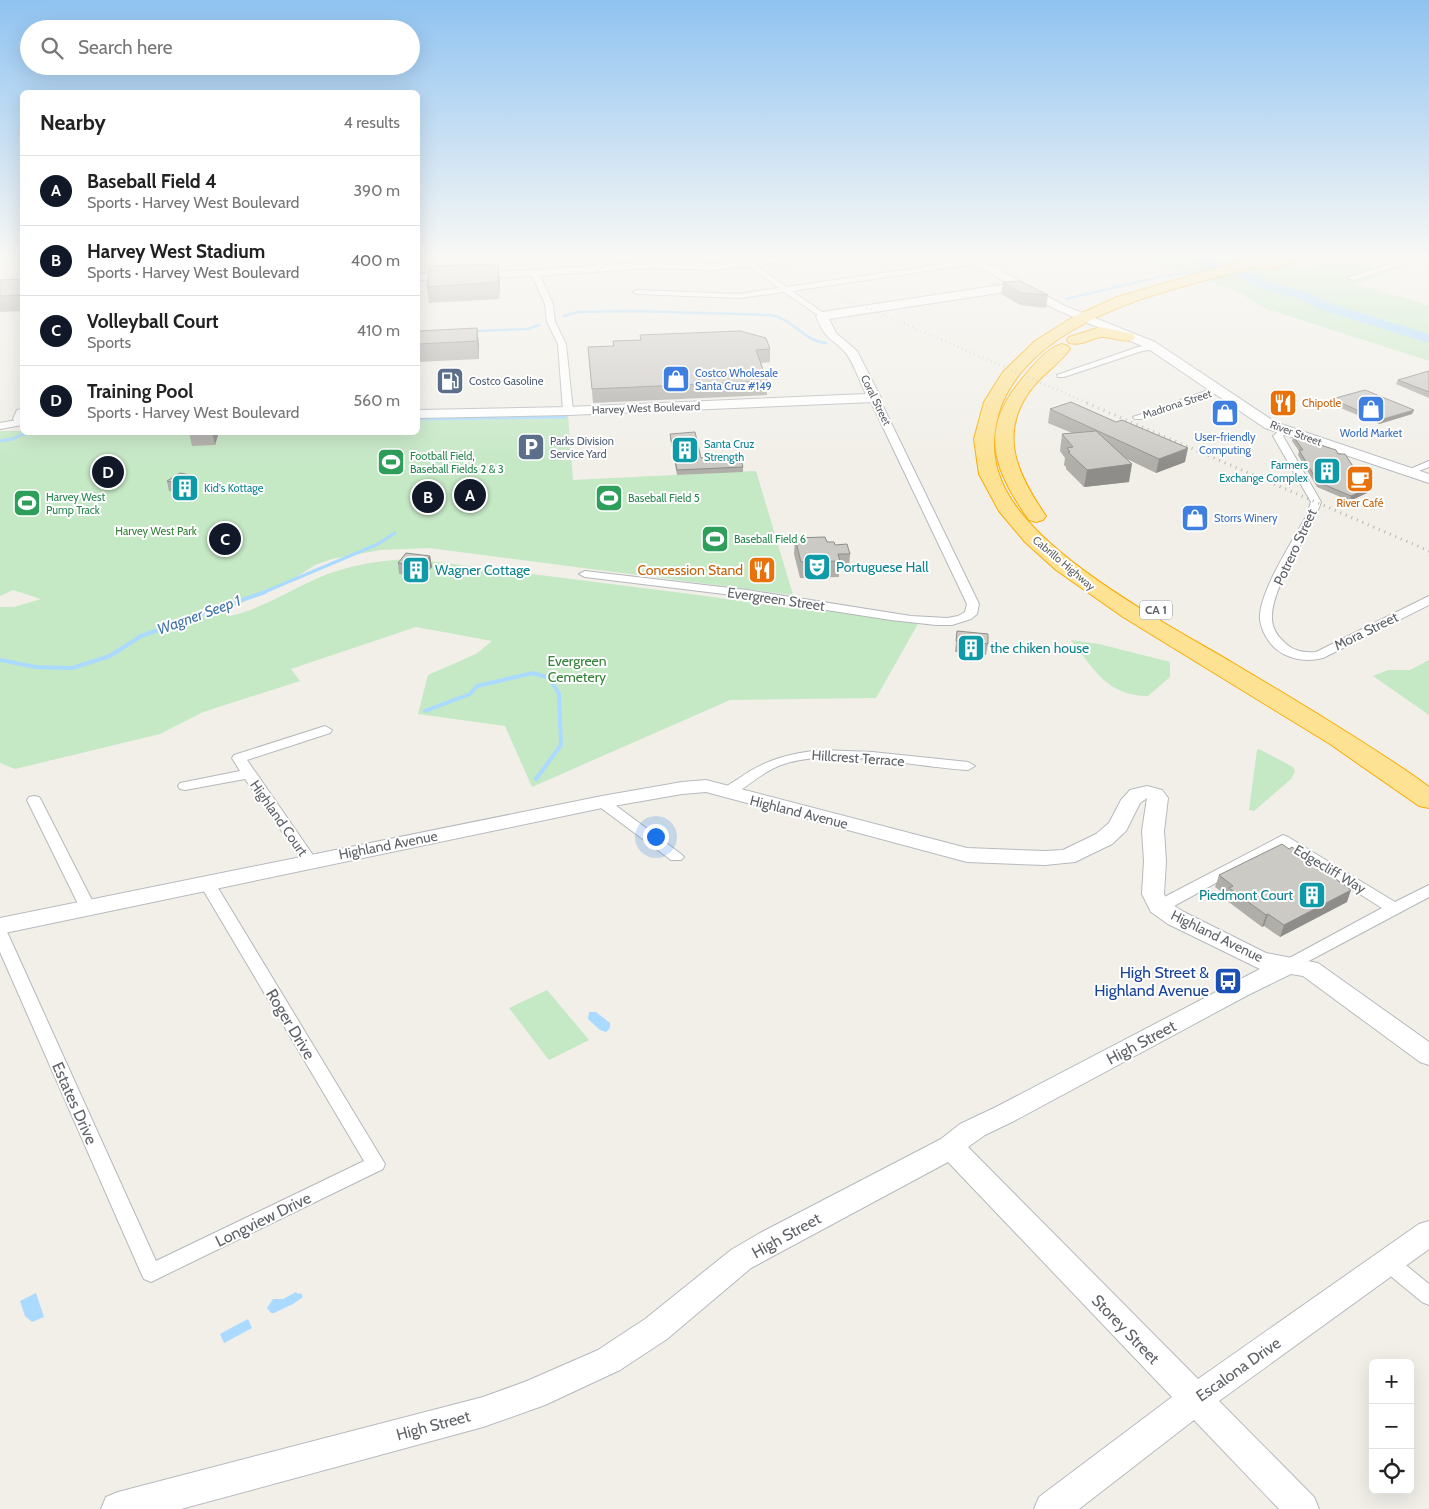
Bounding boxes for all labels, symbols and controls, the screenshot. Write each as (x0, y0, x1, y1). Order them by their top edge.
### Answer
search box (20, 20, 420, 75)
icon: search (38, 34, 66, 62)
text: Search here (78, 36, 172, 59)
text: Nearby (40, 110, 106, 135)
text: 4 results (343, 113, 400, 132)
text: Baseball Field 4 (87, 170, 217, 193)
text: A (51, 181, 61, 200)
text: 390 m (353, 181, 400, 200)
text: Sports · Harvey West Boulevard (87, 193, 300, 212)
text: Harvey West Stadium (87, 240, 265, 263)
text: B (51, 251, 61, 270)
text: 400 m (351, 251, 400, 270)
text: Sports · Harvey West Boulevard (87, 263, 300, 282)
text: Volleyball Court (87, 310, 218, 333)
text: C (51, 321, 61, 340)
text: 410 m (357, 321, 400, 340)
text: Sports (87, 333, 131, 352)
shop icon: Costco Wholesale Santa Cruz #149 (661, 364, 691, 394)
fuel station icon: Costco Gasoline (435, 366, 465, 396)
place label: Costco Wholesale Santa Cruz #149 (695, 366, 778, 393)
street label: Coral Street (858, 372, 894, 428)
place label: Costco Gasoline (469, 374, 544, 388)
text: Training Pool (87, 380, 193, 403)
street label: Madrona Street (1141, 386, 1214, 422)
restaurant icon: Chipotle (1268, 388, 1298, 418)
text: D (50, 391, 62, 410)
text: 560 m (353, 391, 400, 410)
shop icon: World Market (1356, 394, 1386, 424)
place label: Chipotle (1302, 396, 1341, 410)
shop icon: User-friendly Computing (1210, 398, 1240, 428)
street label: Harvey West Boulevard (592, 399, 700, 417)
text: Sports · Harvey West Boulevard (87, 403, 300, 422)
street label: River Street (1268, 417, 1324, 449)
place label: World Market (1340, 426, 1402, 440)
place label: User-friendly Computing (1194, 430, 1256, 457)
parking icon: Parks Division Service Yard (516, 432, 546, 462)
place label: Parks Division Service Yard (550, 434, 614, 461)
building icon: Santa Cruz Strength (670, 435, 700, 465)
place label: Santa Cruz Strength (704, 437, 754, 464)
sports icon: Football Field, Baseball Fields 2 & 3 (376, 447, 406, 477)
place label: Football Field, Baseball Fields 2 & 3 (410, 449, 504, 476)
pin: D (92, 453, 124, 491)
building icon: Farmers Exchange Complex (1312, 456, 1342, 486)
place label: Farmers Exchange Complex (1219, 458, 1309, 485)
cafe icon: River Café (1345, 464, 1375, 494)
building icon: Kid's Kottage (170, 473, 200, 503)
pin: A (454, 476, 486, 514)
pin: B (412, 478, 444, 516)
place label: Kid's Kottage (204, 481, 264, 495)
sports icon: Baseball Field 5 (594, 483, 624, 513)
sports icon: Harvey West Pump Track (12, 488, 42, 518)
place label: Harvey West Pump Track (46, 490, 105, 517)
place label: Baseball Field 5 (628, 491, 700, 505)
place label: River Café (1337, 496, 1384, 510)
shop icon: Storrs Winery (1180, 503, 1210, 533)
street label: Potrero Street (1269, 506, 1321, 588)
place label: Storrs Winery (1214, 511, 1278, 525)
pin: C (209, 520, 241, 558)
park label: Harvey West Park (115, 524, 197, 538)
sports icon: Baseball Field 6 (700, 524, 730, 554)
place label: Baseball Field 6 (734, 532, 806, 546)
street label: Cabrillo Highway (1030, 533, 1099, 594)
theatre icon: Portuguese Hall (802, 552, 832, 582)
building icon: Wagner Cottage (401, 555, 431, 585)
restaurant icon: Concession Stand (747, 555, 777, 585)
place label: Portuguese Hall (836, 558, 929, 576)
place label: Wagner Cottage (435, 561, 530, 579)
place label: Concession Stand (637, 561, 743, 579)
street label: Evergreen Street (726, 583, 826, 615)
water label: Wagner Seep 1 (155, 591, 243, 638)
road number: CA 1 (1140, 600, 1172, 620)
street label: Mora Street (1331, 608, 1401, 654)
building icon: the chiken house (956, 633, 986, 663)
place label: the chiken house (990, 639, 1089, 657)
park label: Evergreen Cemetery (547, 652, 607, 686)
street label: Hillcrest Terrace (811, 746, 905, 770)
street label: Highland Court (246, 777, 312, 860)
street label: Highland Avenue (748, 791, 850, 833)
your location (643, 824, 669, 850)
street label: Highland Avenue (337, 827, 439, 863)
street label: Edgecliff Way (1291, 841, 1369, 897)
building icon: Piedmont Court (1297, 880, 1327, 910)
place label: Piedmont Court (1199, 886, 1293, 904)
street label: Highland Avenue (1168, 906, 1266, 966)
place label: High Street & Highland Avenue (1094, 963, 1209, 1000)
bus stop icon: High Street & Highland Avenue (1213, 966, 1243, 996)
street label: Roger Drive (262, 986, 319, 1063)
street label: High Street (1103, 1016, 1180, 1069)
street label: Estates Drive (48, 1059, 101, 1147)
street label: Longview Drive (212, 1188, 314, 1251)
street label: High Street (748, 1208, 825, 1262)
street label: Storey Street (1088, 1291, 1164, 1368)
street label: Escalona Drive (1192, 1333, 1284, 1406)
map controls (1369, 1359, 1414, 1494)
button: + (1369, 1359, 1414, 1404)
button: − (1369, 1404, 1414, 1449)
street label: High Street (394, 1406, 473, 1444)
button: locate (1369, 1449, 1414, 1494)

